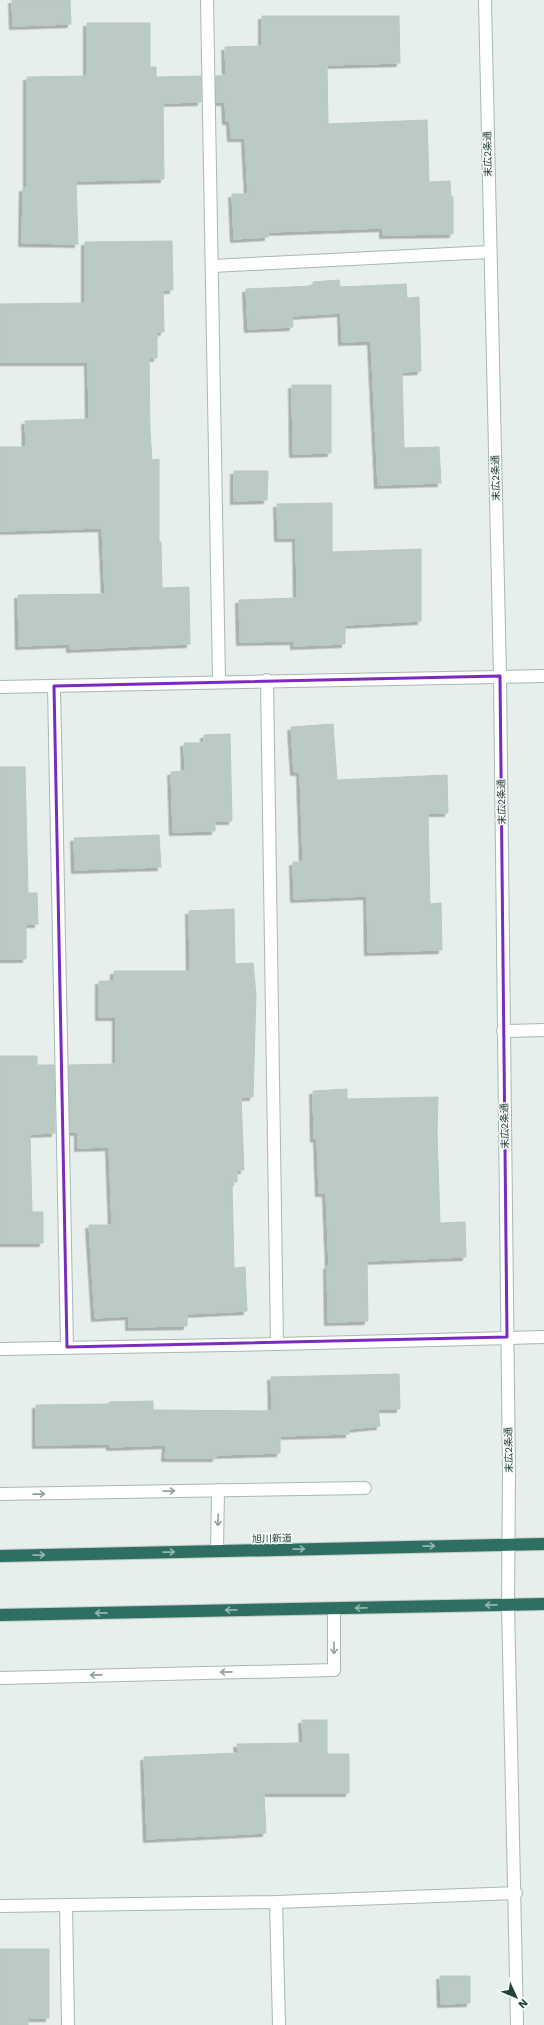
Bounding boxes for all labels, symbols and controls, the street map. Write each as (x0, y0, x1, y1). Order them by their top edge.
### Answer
street label: 末広2条通 (482, 131, 493, 177)
street label: 末広2条通 (490, 455, 501, 501)
street label: 末広2条通 (496, 779, 507, 825)
street label: 末広2条通 (499, 1103, 510, 1149)
street label: 末広2条通 (503, 1427, 514, 1473)
one-way arrow (162, 1487, 175, 1494)
one-way arrow (32, 1490, 45, 1497)
one-way arrow (214, 1513, 222, 1526)
street label: 旭川新道 (252, 1533, 292, 1544)
one-way arrow (422, 1542, 435, 1550)
one-way arrow (292, 1545, 305, 1553)
one-way arrow (162, 1548, 175, 1556)
one-way arrow (32, 1551, 45, 1559)
one-way arrow (485, 1601, 498, 1609)
one-way arrow (355, 1604, 368, 1612)
one-way arrow (225, 1607, 238, 1614)
one-way arrow (95, 1609, 108, 1617)
one-way arrow (330, 1641, 338, 1654)
one-way arrow (220, 1668, 233, 1676)
one-way arrow (90, 1672, 103, 1679)
north arrow (496, 1977, 536, 2017)
text: N (515, 1996, 530, 2011)

